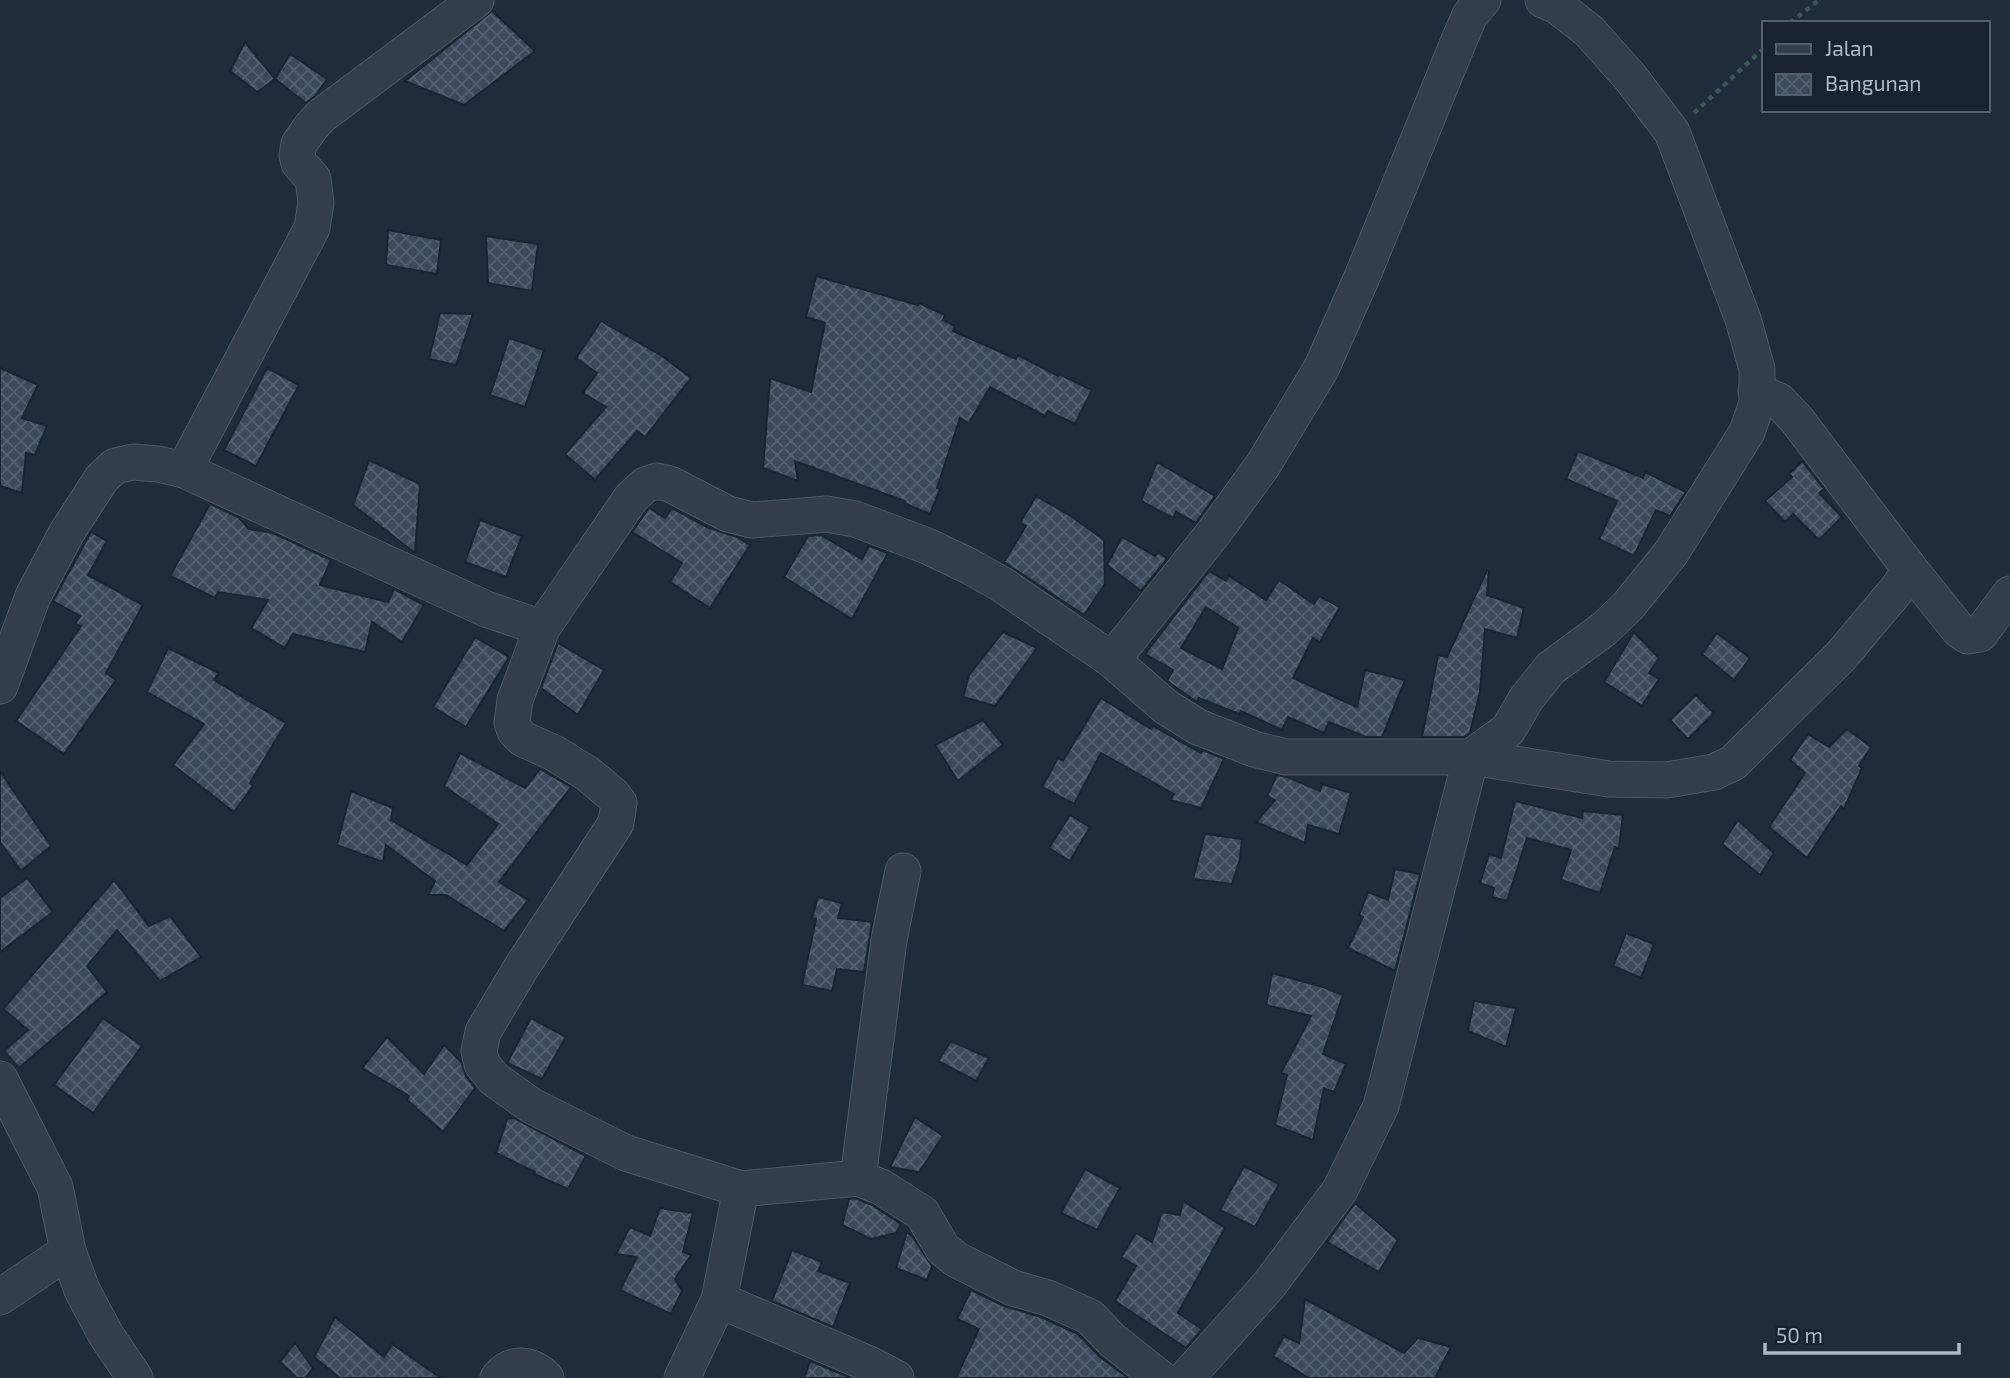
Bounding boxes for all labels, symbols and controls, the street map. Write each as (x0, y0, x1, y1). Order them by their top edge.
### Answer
legend (1762, 21, 1989, 112)
text: Jalan (1825, 35, 1874, 60)
text: Bangunan (1825, 70, 1921, 95)
scale bar (1765, 1312, 1959, 1356)
text: 50 m (1776, 1322, 1823, 1347)

